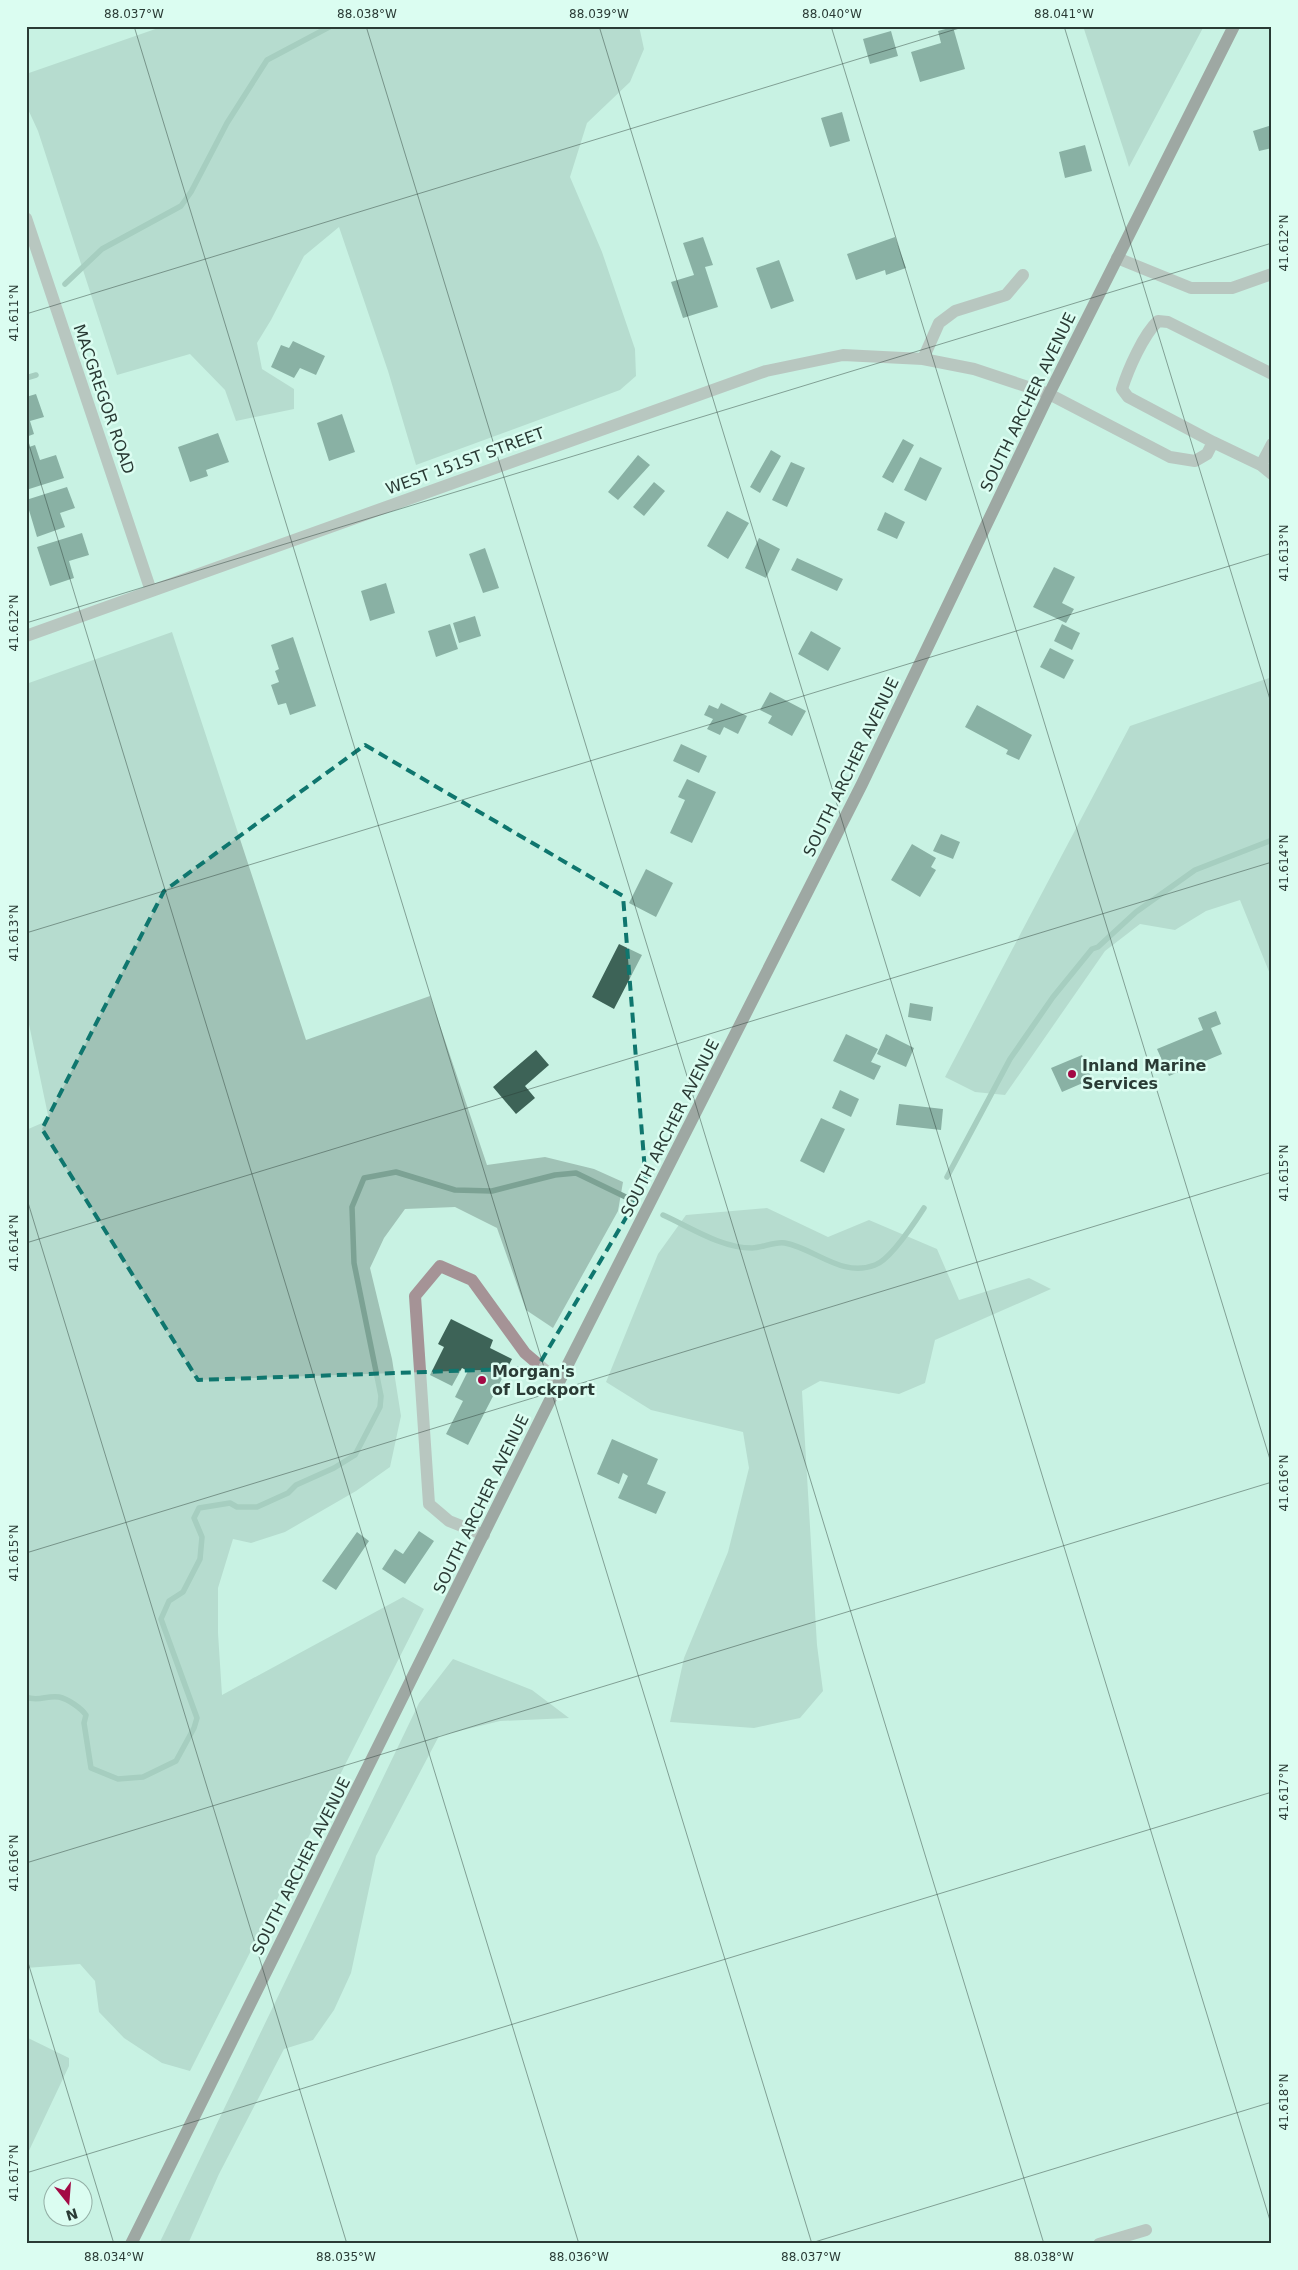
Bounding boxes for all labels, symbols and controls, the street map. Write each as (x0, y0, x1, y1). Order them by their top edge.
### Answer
text: 88.037°W (104, 7, 164, 21)
text: 88.038°W (337, 7, 397, 21)
text: 88.039°W (569, 7, 629, 21)
text: 88.040°W (802, 7, 862, 21)
text: 88.041°W (1034, 7, 1094, 21)
text: 41.612°N (1277, 215, 1291, 271)
text: 41.611°N (7, 285, 21, 341)
street label: SOUTH ARCHER AVENUE (976, 309, 1080, 495)
street label: MACGREGOR ROAD (69, 322, 139, 476)
street label: WEST 151ST STREET (383, 423, 547, 499)
text: 41.613°N (1277, 525, 1291, 581)
text: 41.612°N (7, 595, 21, 651)
street label: SOUTH ARCHER AVENUE (799, 674, 903, 860)
text: 41.614°N (1277, 835, 1291, 891)
text: 41.613°N (7, 905, 21, 961)
street label: SOUTH ARCHER AVENUE (617, 1036, 723, 1220)
place label: Inland Marine Services (1082, 1056, 1207, 1093)
marker: Inland Marine Services (1066, 1068, 1078, 1080)
text: 41.615°N (1277, 1145, 1291, 1201)
text: 41.614°N (7, 1215, 21, 1271)
place label: Morgan's of Lockport (492, 1362, 595, 1399)
marker: Morgan's of Lockport (476, 1374, 488, 1386)
street label: SOUTH ARCHER AVENUE (429, 1411, 533, 1597)
text: 41.616°N (1277, 1455, 1291, 1511)
text: 41.615°N (7, 1525, 21, 1581)
text: 41.617°N (1277, 1764, 1291, 1820)
street label: SOUTH ARCHER AVENUE (248, 1774, 354, 1958)
text: 41.616°N (7, 1835, 21, 1891)
text: 41.618°N (1277, 2074, 1291, 2130)
text: 41.617°N (7, 2145, 21, 2201)
north arrow (42, 2178, 92, 2228)
text: N (64, 2205, 80, 2224)
text: 88.034°W (84, 2250, 144, 2264)
text: 88.035°W (316, 2250, 376, 2264)
text: 88.036°W (549, 2250, 609, 2264)
text: 88.037°W (781, 2250, 841, 2264)
text: 88.038°W (1014, 2250, 1074, 2264)

